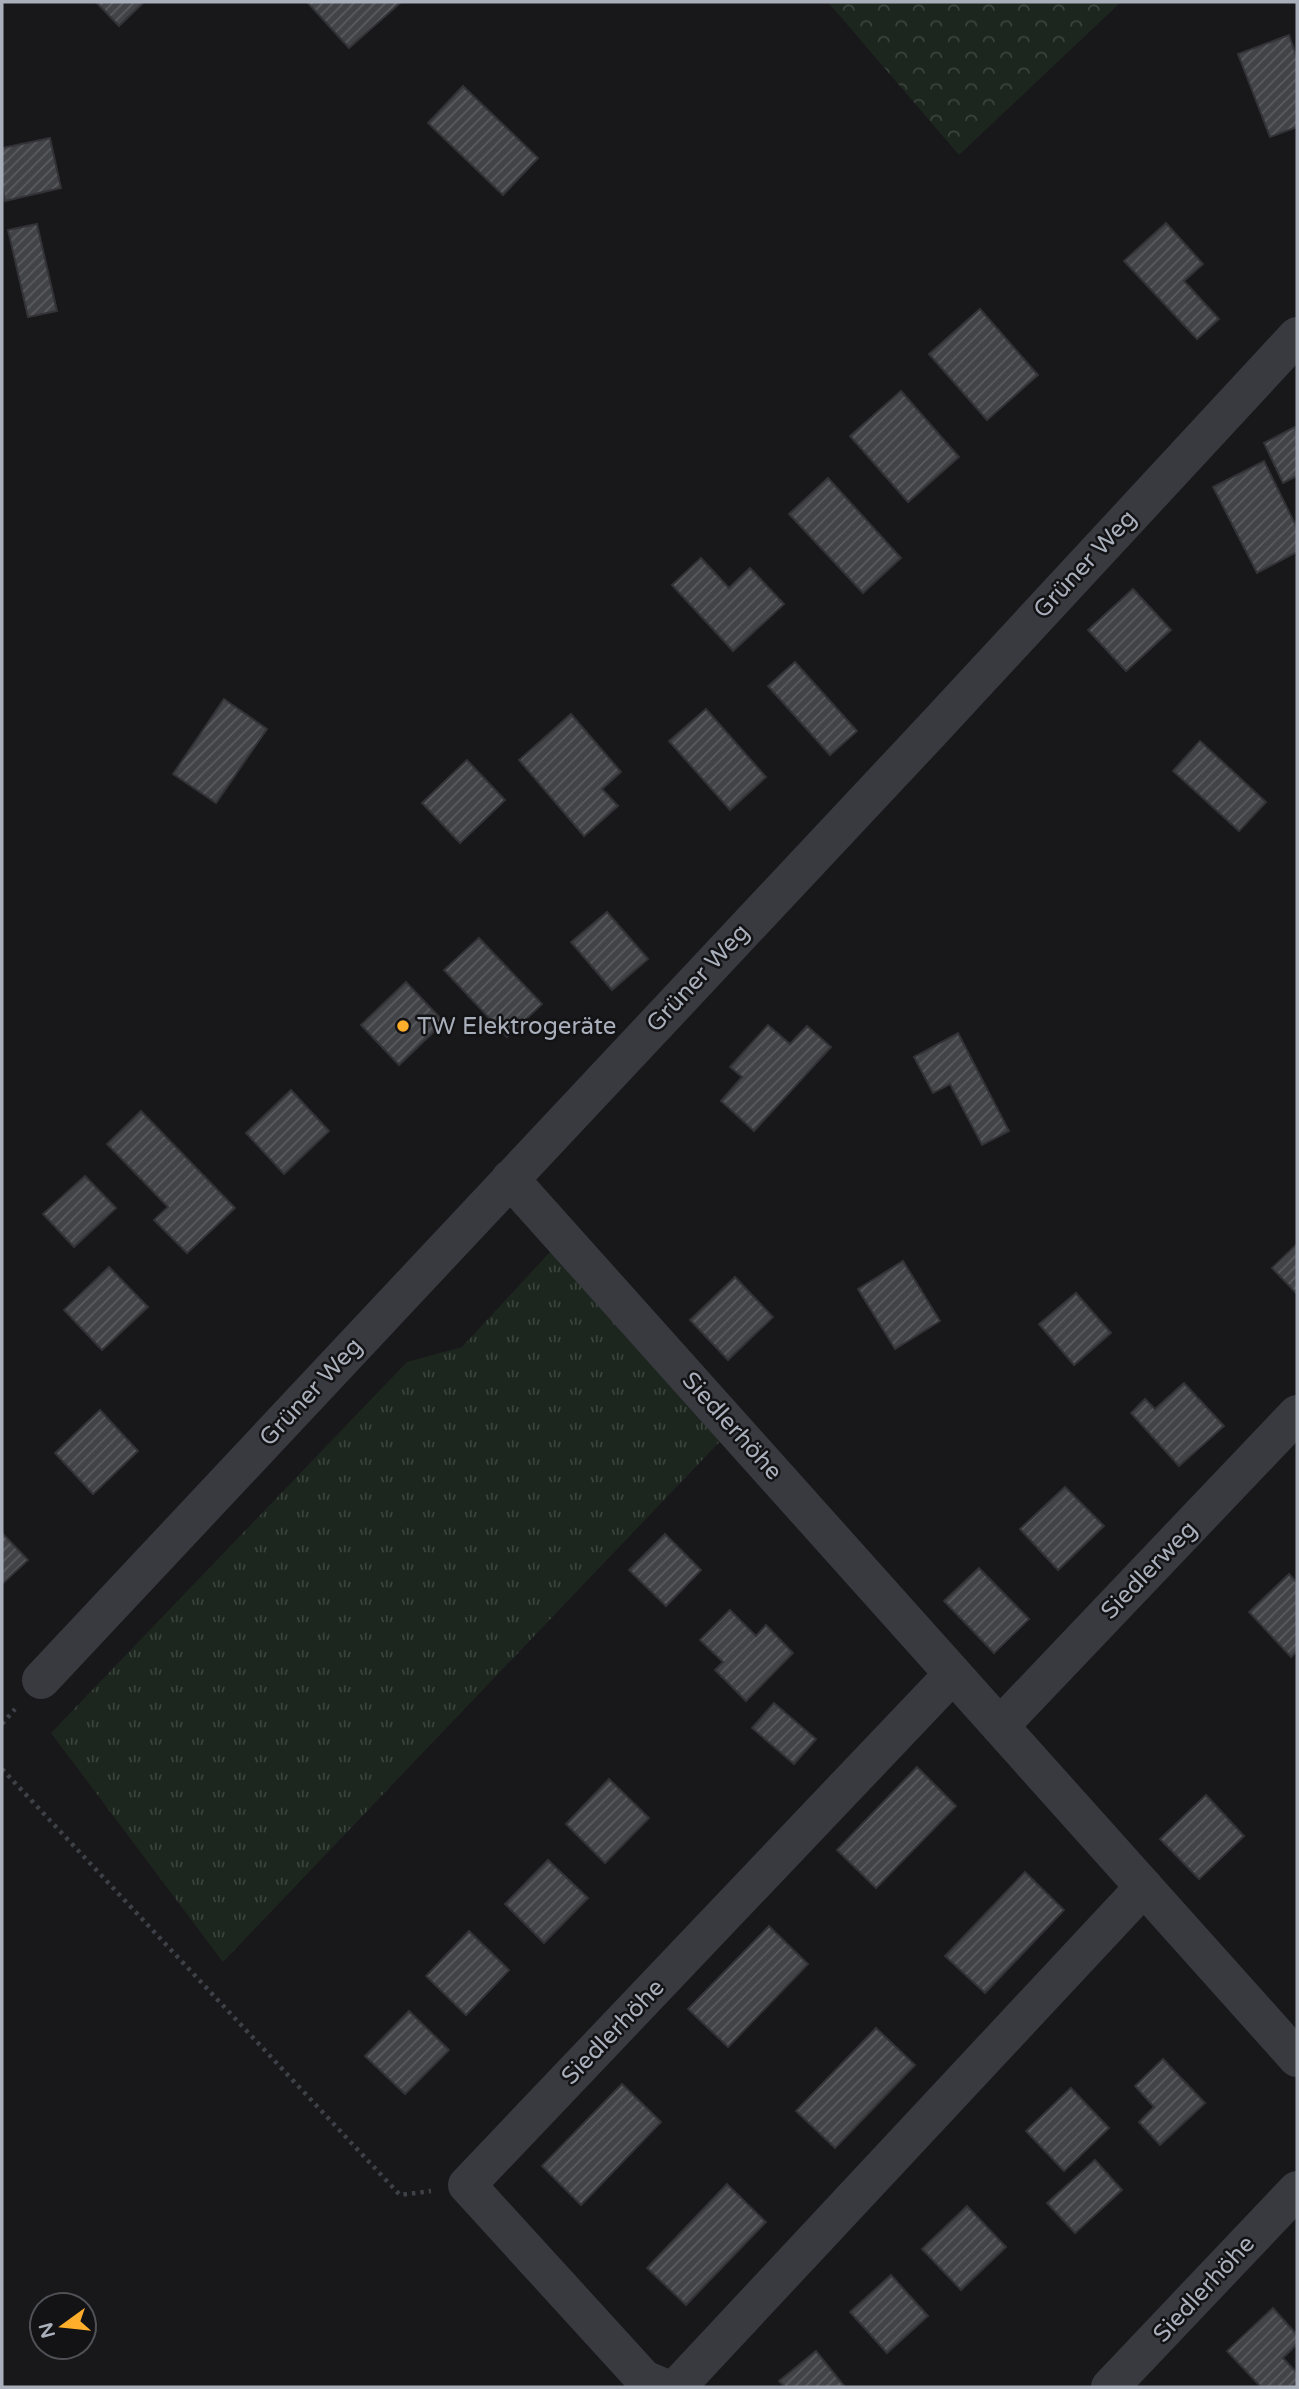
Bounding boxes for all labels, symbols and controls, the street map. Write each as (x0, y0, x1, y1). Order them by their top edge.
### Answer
street label: Grüner Weg (1027, 504, 1143, 624)
street label: Grüner Weg (640, 918, 756, 1038)
place label: TW Elektrogeräte (417, 1012, 616, 1041)
marker: TW Elektrogeräte (395, 1018, 411, 1034)
street label: Grüner Weg (253, 1332, 369, 1452)
street label: Siedlerhöhe (676, 1366, 788, 1486)
street label: Siedlerweg (1095, 1515, 1203, 1625)
street label: Siedlerhöhe (556, 1973, 670, 2091)
street label: Siedlerhöhe (1147, 2230, 1261, 2348)
north arrow (28, 2291, 98, 2361)
text: N (35, 2320, 60, 2340)

